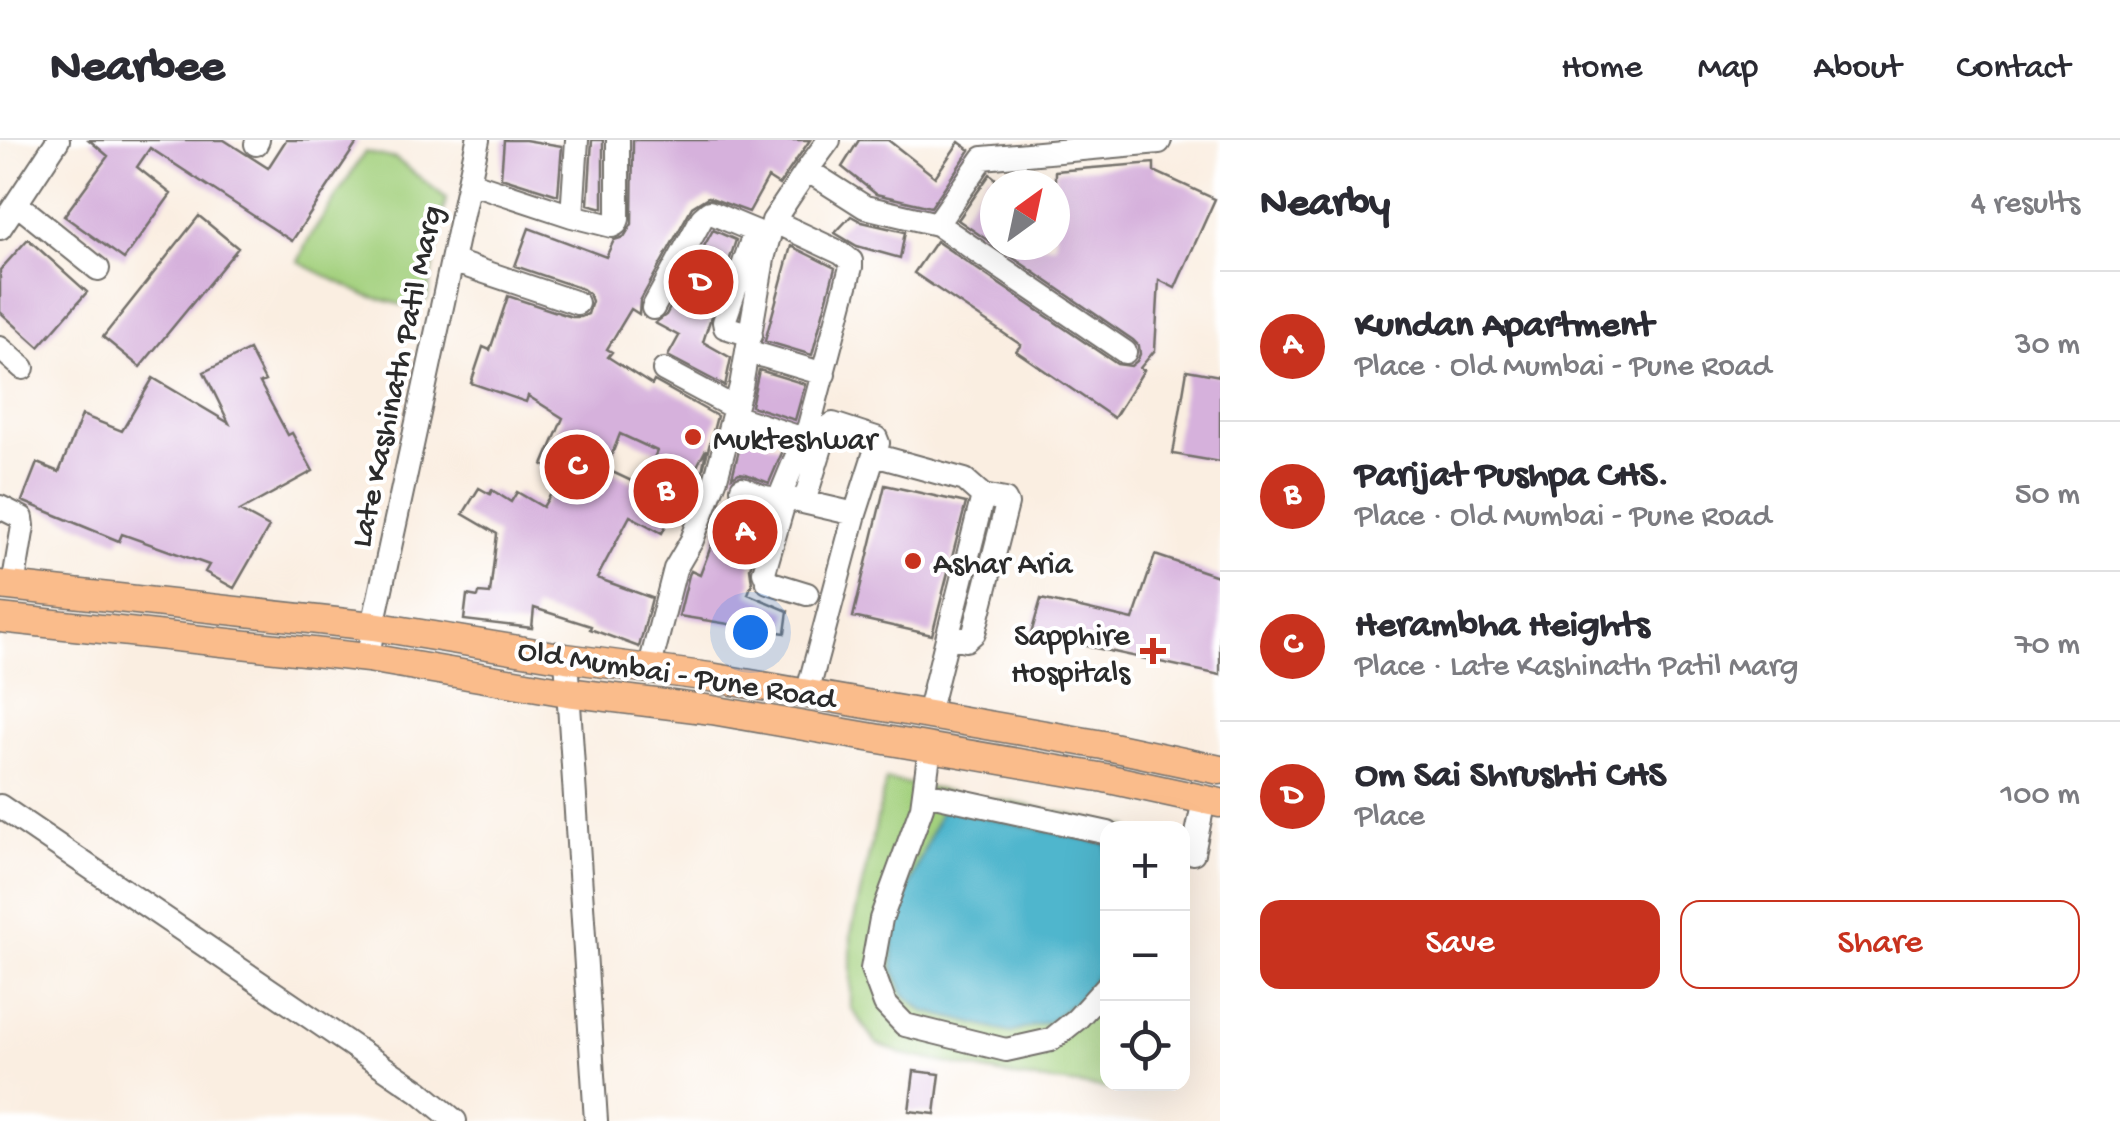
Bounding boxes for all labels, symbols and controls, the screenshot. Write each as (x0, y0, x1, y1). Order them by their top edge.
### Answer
text: Nearbee (50, 41, 225, 98)
text: Home (1561, 49, 1642, 90)
text: Map (1697, 49, 1758, 90)
text: About (1813, 49, 1901, 90)
text: Contact (1956, 49, 2070, 90)
north arrow (980, 170, 1070, 260)
text: Nearby (1260, 181, 1390, 230)
text: 4 results (1971, 186, 2080, 224)
street label: Late Kashinath Patil Marg (344, 203, 454, 551)
pin: D (668, 244, 734, 320)
text: Kundan Apartment (1355, 305, 1654, 349)
text: A (1283, 327, 1302, 365)
text: 30 m (2015, 327, 2080, 365)
text: Place · Old Mumbai - Pune Road (1355, 349, 1771, 387)
place label: Mukteshwar (713, 423, 880, 461)
marker: Mukteshwar (682, 426, 704, 448)
pin: C (544, 430, 610, 504)
pin: B (634, 454, 698, 528)
text: Parijat Pushpa CHS. (1355, 455, 1669, 499)
text: B (1284, 477, 1301, 515)
text: 50 m (2015, 477, 2080, 515)
pin: A (712, 494, 778, 570)
text: Place · Old Mumbai - Pune Road (1355, 499, 1771, 537)
place label: Ashar Aria (933, 547, 1074, 585)
marker: Ashar Aria (902, 550, 924, 572)
text: Herambha Heights (1355, 605, 1649, 649)
your location (725, 607, 776, 658)
place label: Sapphire Hospitals (1011, 619, 1131, 694)
text: C (1284, 627, 1301, 665)
text: 70 m (2015, 627, 2080, 665)
street label: Old Mumbai - Pune Road (515, 633, 840, 721)
marker: Sapphire Hospitals (1140, 638, 1166, 664)
text: Place · Late Kashinath Patil Marg (1355, 649, 1798, 687)
text: Om Sai Shrushti CHS (1355, 755, 1666, 799)
text: D (1282, 777, 1303, 815)
text: 100 m (2000, 777, 2080, 815)
text: Place (1355, 799, 1425, 837)
map controls (1100, 821, 1190, 1091)
button: + (1100, 821, 1190, 911)
button: Save (1260, 900, 1660, 989)
button: Share (1680, 900, 2080, 989)
button: − (1100, 911, 1190, 1001)
button: locate (1100, 1001, 1190, 1091)

